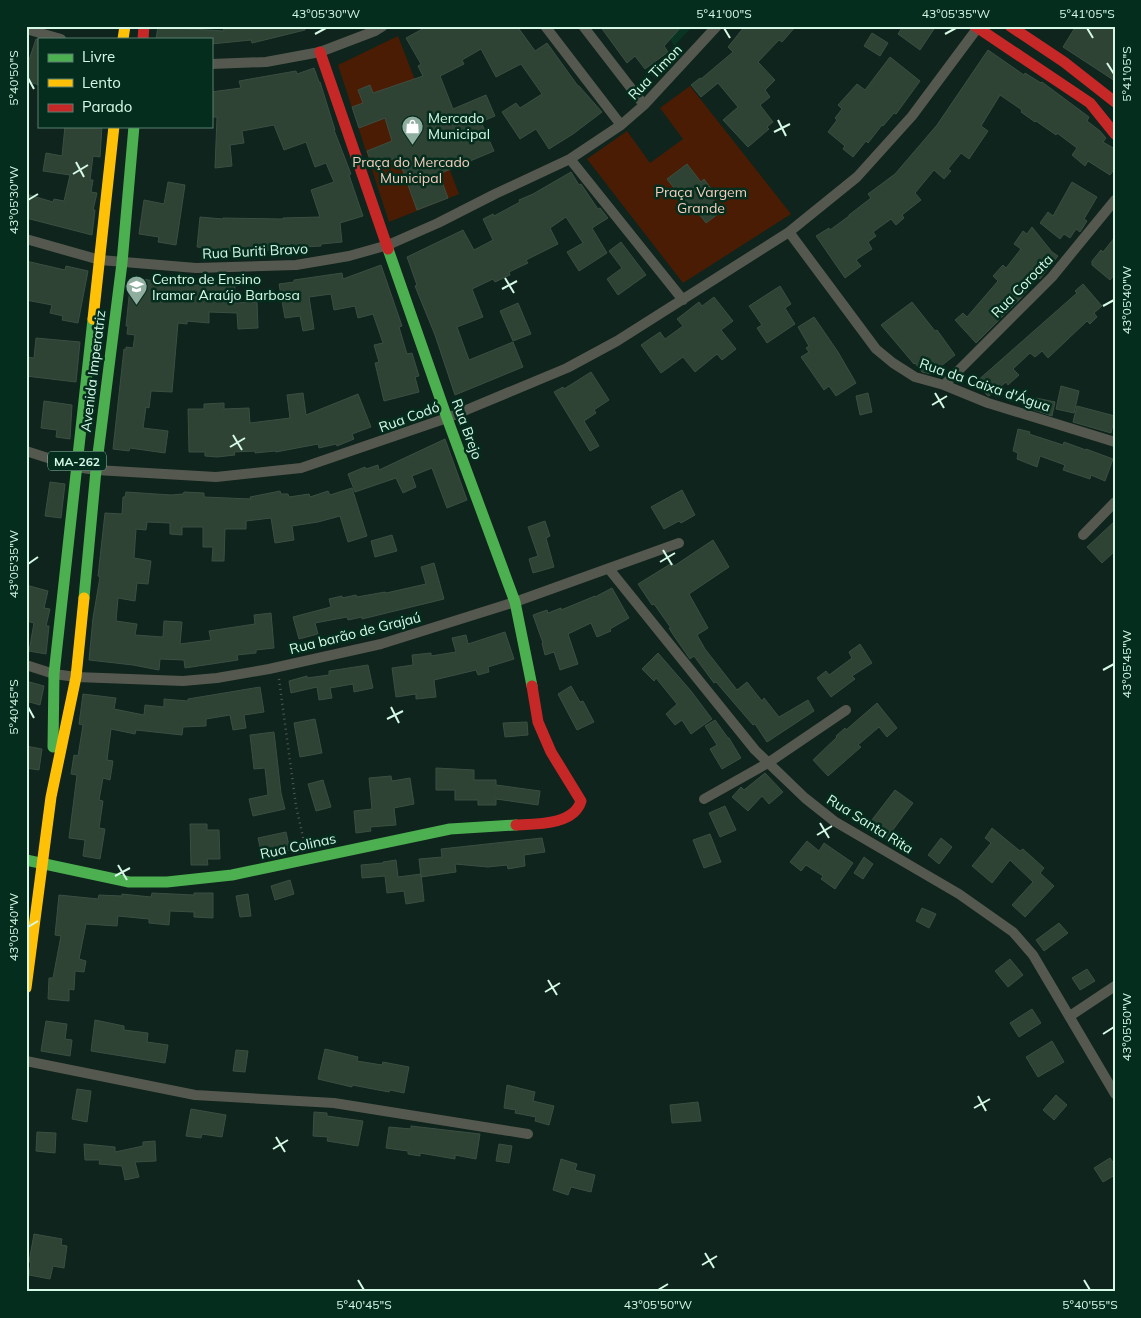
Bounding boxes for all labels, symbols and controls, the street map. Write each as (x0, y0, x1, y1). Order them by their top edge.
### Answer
text: 43°05'30"W (292, 6, 360, 21)
text: 5°41'00"S (696, 6, 752, 21)
text: 43°05'35"W (922, 6, 990, 21)
text: 5°41'05"S (1059, 6, 1115, 21)
legend (38, 38, 212, 128)
street label: Rua Timon (624, 41, 686, 103)
text: 5°41'05"S (1119, 46, 1134, 102)
text: Livre (82, 47, 115, 66)
text: 5°40'50"S (6, 50, 21, 106)
text: Lento (82, 73, 121, 92)
text: Parado (82, 97, 132, 116)
place label: Mercado Municipal (428, 109, 490, 143)
shop icon: Mercado Municipal (400, 114, 424, 145)
park label: Praça do Mercado Municipal (352, 153, 470, 187)
text: 43°05'30"W (6, 166, 21, 234)
park label: Praça Vargem Grande (655, 183, 747, 217)
street label: Rua Buriti Bravo (202, 239, 308, 263)
street label: Rua Coroata (987, 250, 1057, 322)
text: 43°05'40"W (1119, 266, 1134, 334)
place label: Centro de Ensino Iramar Araújo Barbosa (152, 270, 300, 304)
school or university icon: Centro de Ensino Iramar Araújo Barbosa (124, 275, 148, 306)
street label: Avenida Imperatriz (77, 309, 109, 433)
street label: Rua da Caixa d'Água (917, 354, 1053, 416)
street label: Rua Brejo (448, 396, 486, 462)
street label: Rua Codó (376, 398, 442, 436)
road number: MA-262 (48, 452, 106, 471)
text: 43°05'35"W (6, 530, 21, 598)
street label: Rua barão de Grajaú (287, 608, 423, 658)
text: 43°05'45"W (1119, 630, 1134, 698)
text: 5°40'45"S (6, 679, 21, 735)
street label: Rua Santa Rita (823, 790, 917, 858)
street label: Rua Colinas (258, 829, 338, 863)
text: 43°05'40"W (6, 893, 21, 961)
text: 43°05'50"W (1119, 993, 1134, 1061)
text: 5°40'45"S (336, 1297, 392, 1312)
text: 43°05'50"W (624, 1297, 692, 1312)
text: 5°40'55"S (1062, 1297, 1118, 1312)

